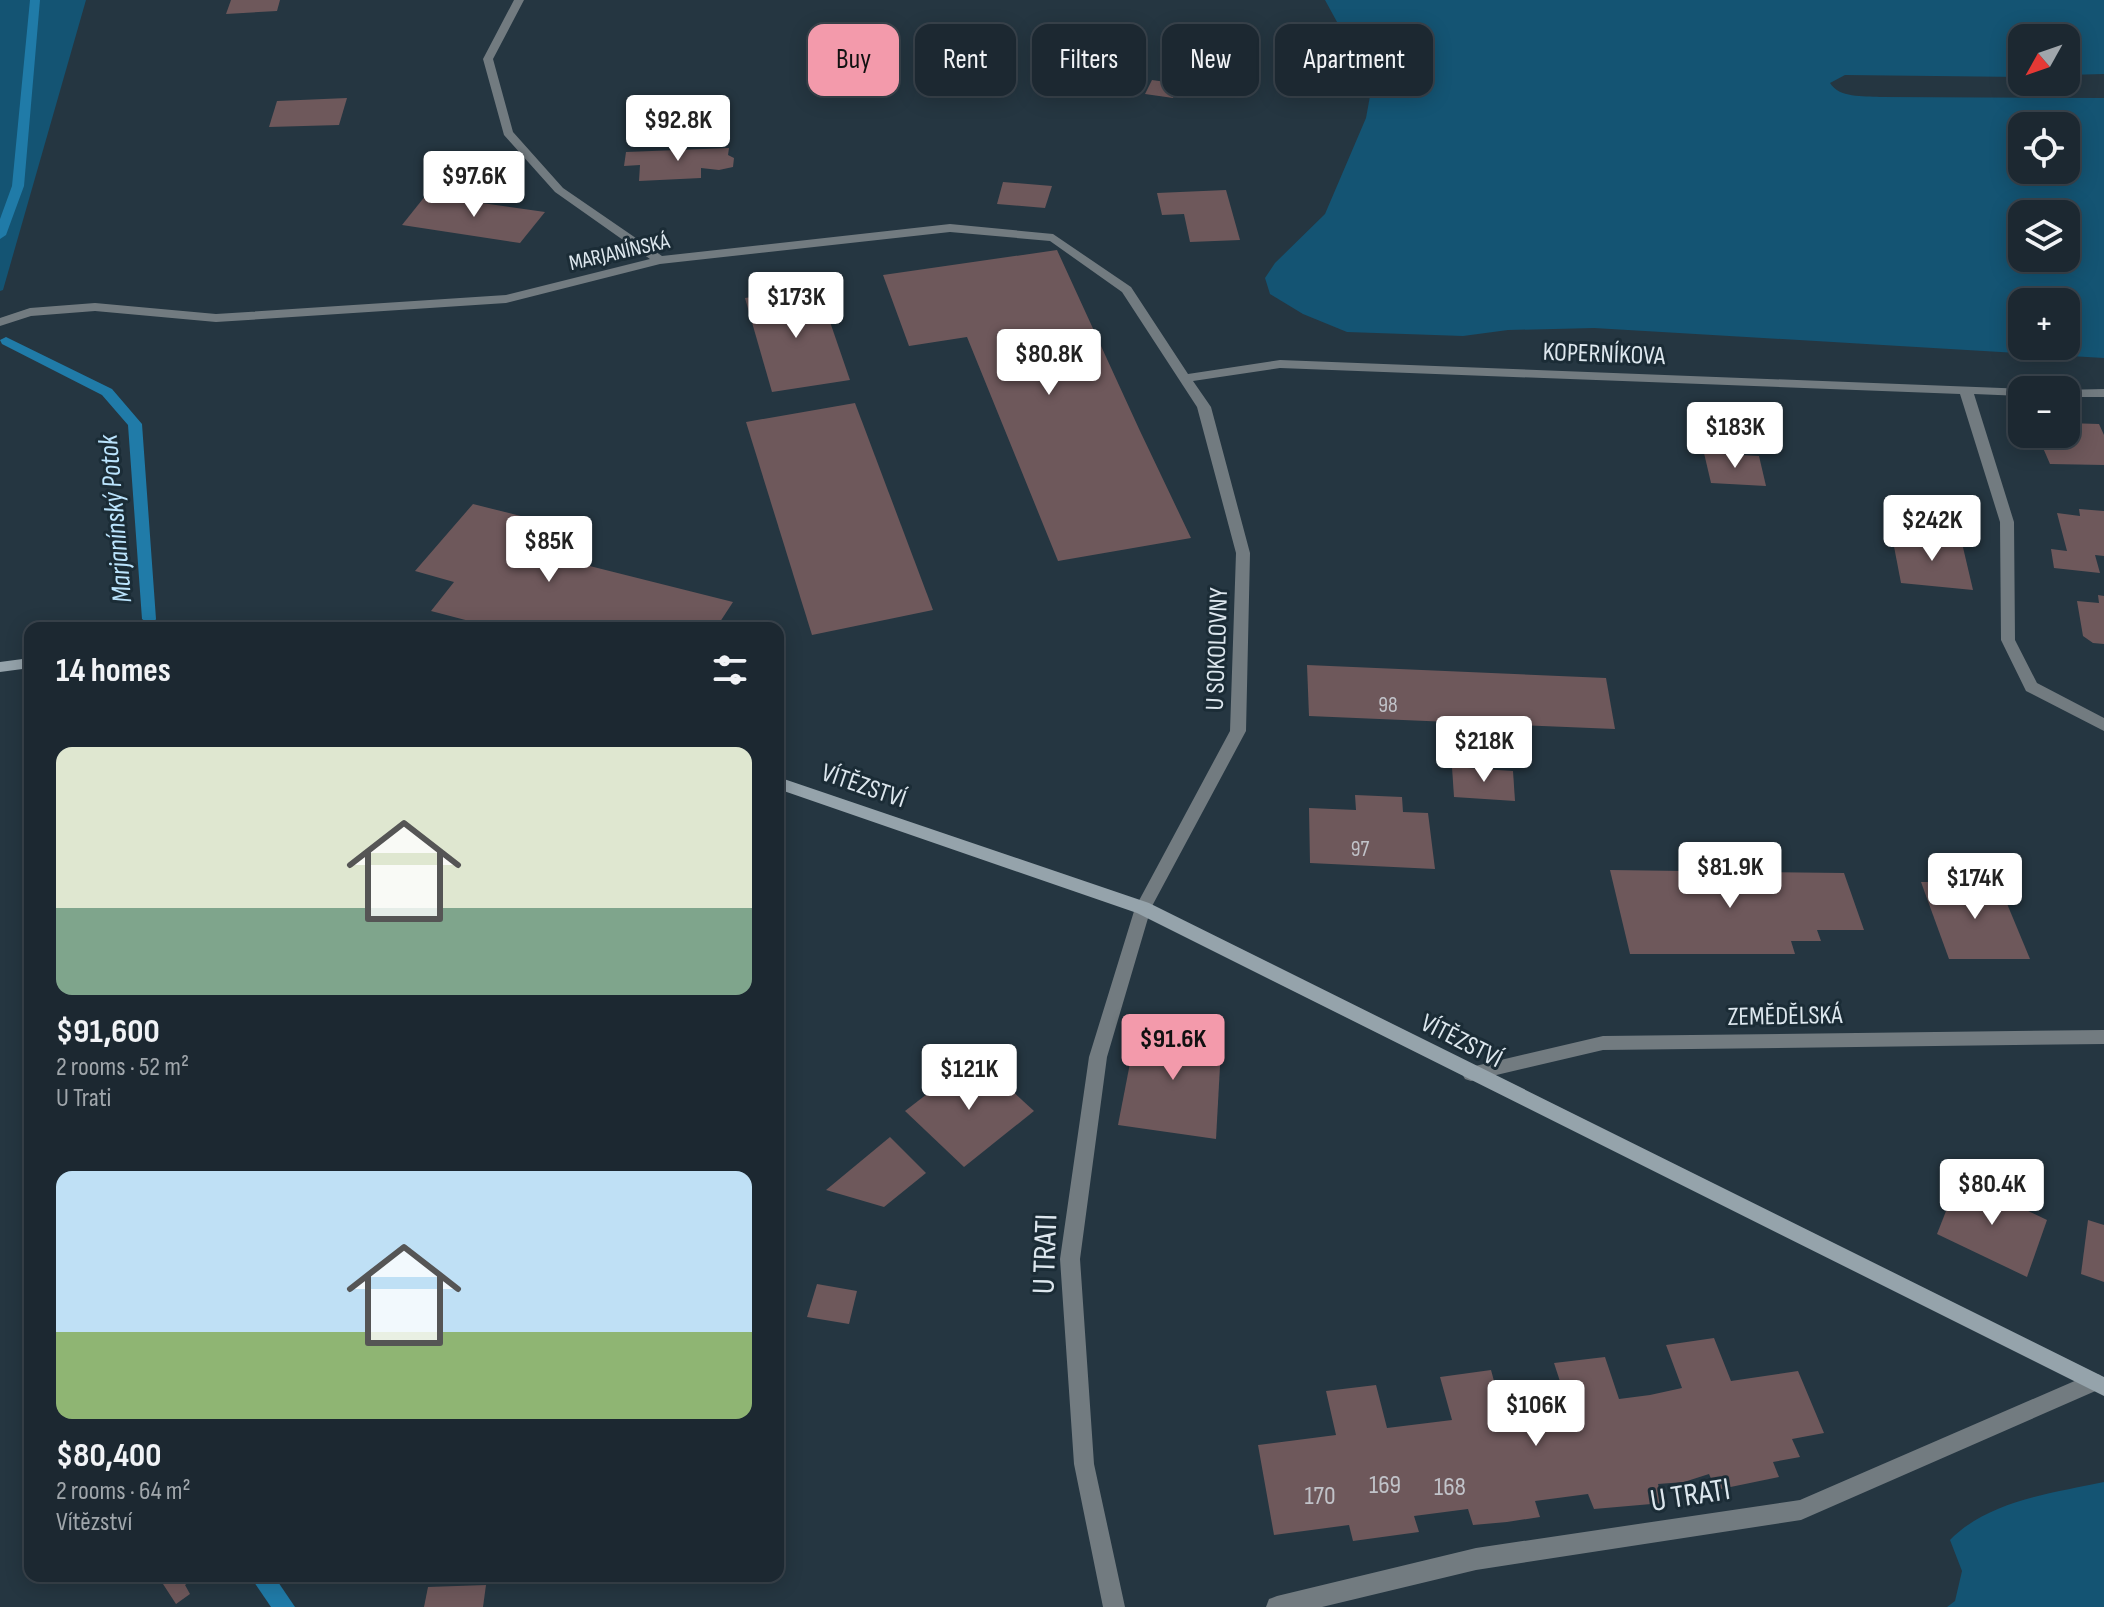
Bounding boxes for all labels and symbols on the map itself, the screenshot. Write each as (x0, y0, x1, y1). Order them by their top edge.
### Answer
north arrow (2008, 24, 2080, 96)
pin: $92.8K (613, 95, 743, 163)
pin: $97.6K (409, 151, 539, 219)
street label: MARJANÍNSKÁ (566, 228, 673, 277)
pin: $173K (740, 272, 852, 340)
pin: $80.8K (984, 329, 1114, 397)
street label: KOPERNÍKOVA (1542, 337, 1667, 372)
pin: $183K (1679, 402, 1791, 470)
water label: Marjanínský Potok (92, 432, 139, 604)
pin: $242K (1876, 495, 1988, 563)
pin: $85K (502, 516, 596, 584)
street label: U SOKOLOVNY (1200, 587, 1235, 711)
house number: 98 (1378, 692, 1398, 719)
pin: $218K (1428, 716, 1540, 784)
street label: VÍTĚZSTVÍ (817, 758, 910, 815)
house number: 97 (1351, 836, 1369, 863)
pin: $81.9K (1665, 842, 1795, 910)
pin: $174K (1919, 853, 2031, 921)
street label: ZEMĚDĚLSKÁ (1727, 1000, 1844, 1033)
street label: VÍTĚZSTVÍ (1415, 1008, 1507, 1075)
pin: $91.6K (1108, 1014, 1238, 1082)
pin: $121K (913, 1044, 1025, 1112)
pin: $80.4K (1927, 1159, 2057, 1227)
street label: U TRATI (1025, 1213, 1066, 1295)
pin: $106K (1480, 1380, 1592, 1448)
house number: 169 (1369, 1470, 1401, 1501)
street label: U TRATI (1648, 1470, 1733, 1521)
house number: 168 (1434, 1472, 1466, 1503)
house number: 170 (1305, 1481, 1335, 1512)

